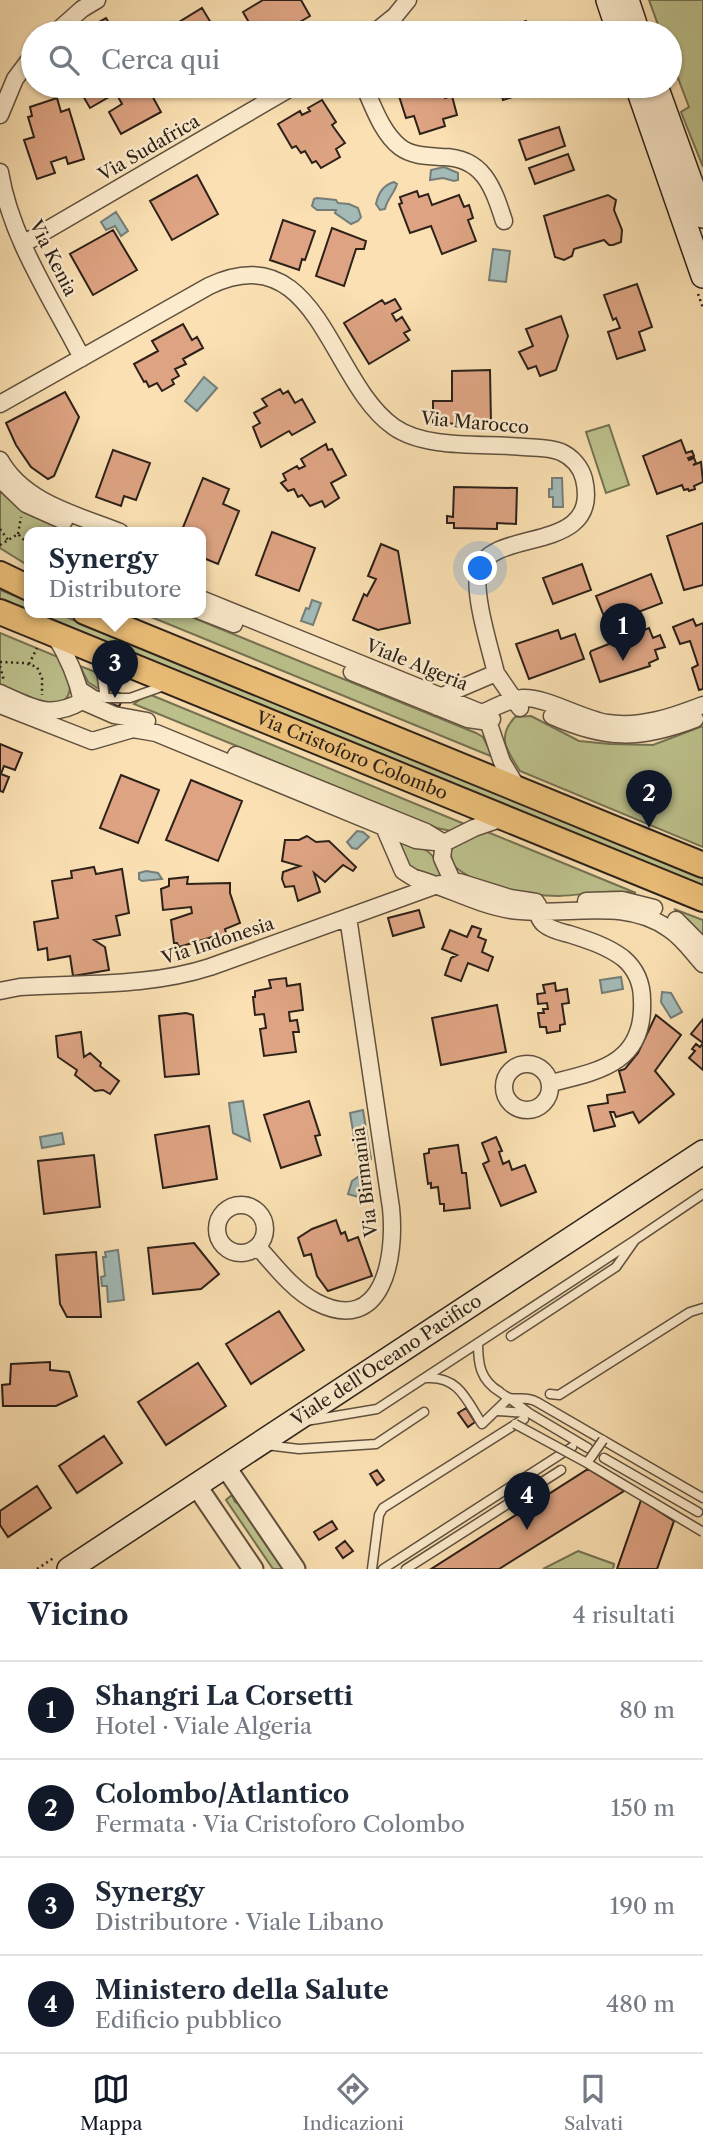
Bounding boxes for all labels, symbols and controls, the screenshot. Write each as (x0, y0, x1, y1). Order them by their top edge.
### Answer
search box (21, 21, 682, 98)
icon: search (45, 41, 83, 79)
text: Cerca qui (101, 44, 220, 76)
street label: Via Sudafrica (94, 110, 204, 186)
street label: Via Kenia (24, 215, 82, 300)
street label: Via Marocco (419, 407, 530, 439)
popup (24, 527, 206, 618)
text: Synergy (49, 543, 158, 575)
your location (463, 551, 497, 585)
text: Distributore (49, 575, 181, 603)
pin: 1 (600, 603, 646, 661)
street label: Viale Algeria (362, 634, 472, 696)
pin: 3 (92, 640, 138, 698)
street label: Via Cristoforo Colombo (252, 706, 451, 805)
pin: 2 (626, 770, 672, 828)
street label: Via Indonesia (158, 912, 277, 970)
street label: Via Birmania (347, 1125, 383, 1239)
street label: Viale dell'Oceano Pacifico (286, 1290, 486, 1431)
pin: 4 (504, 1472, 550, 1530)
text: Vicino (28, 1596, 128, 1633)
text: 4 risultati (572, 1601, 675, 1629)
text: Shangri La Corsetti (95, 1680, 353, 1712)
text: 1 (46, 1696, 56, 1724)
text: 80 m (619, 1696, 675, 1724)
text: Hotel · Viale Algeria (95, 1712, 312, 1740)
text: Colombo/Atlantico (95, 1778, 349, 1810)
text: 2 (44, 1794, 58, 1822)
text: 150 m (611, 1794, 675, 1822)
text: Fermata · Via Cristoforo Colombo (95, 1810, 465, 1838)
text: Synergy (95, 1876, 205, 1908)
text: 3 (45, 1892, 58, 1920)
text: 190 m (610, 1892, 675, 1920)
text: Distributore · Viale Libano (95, 1908, 384, 1936)
text: Ministero della Salute (95, 1974, 389, 2006)
text: 4 (44, 1990, 58, 2018)
text: 480 m (606, 1990, 675, 2018)
text: Edificio pubblico (95, 2006, 282, 2034)
tab: Mappa (80, 2070, 143, 2135)
tab: Indicazioni (303, 2070, 404, 2135)
tab: Salvati (564, 2070, 623, 2135)

